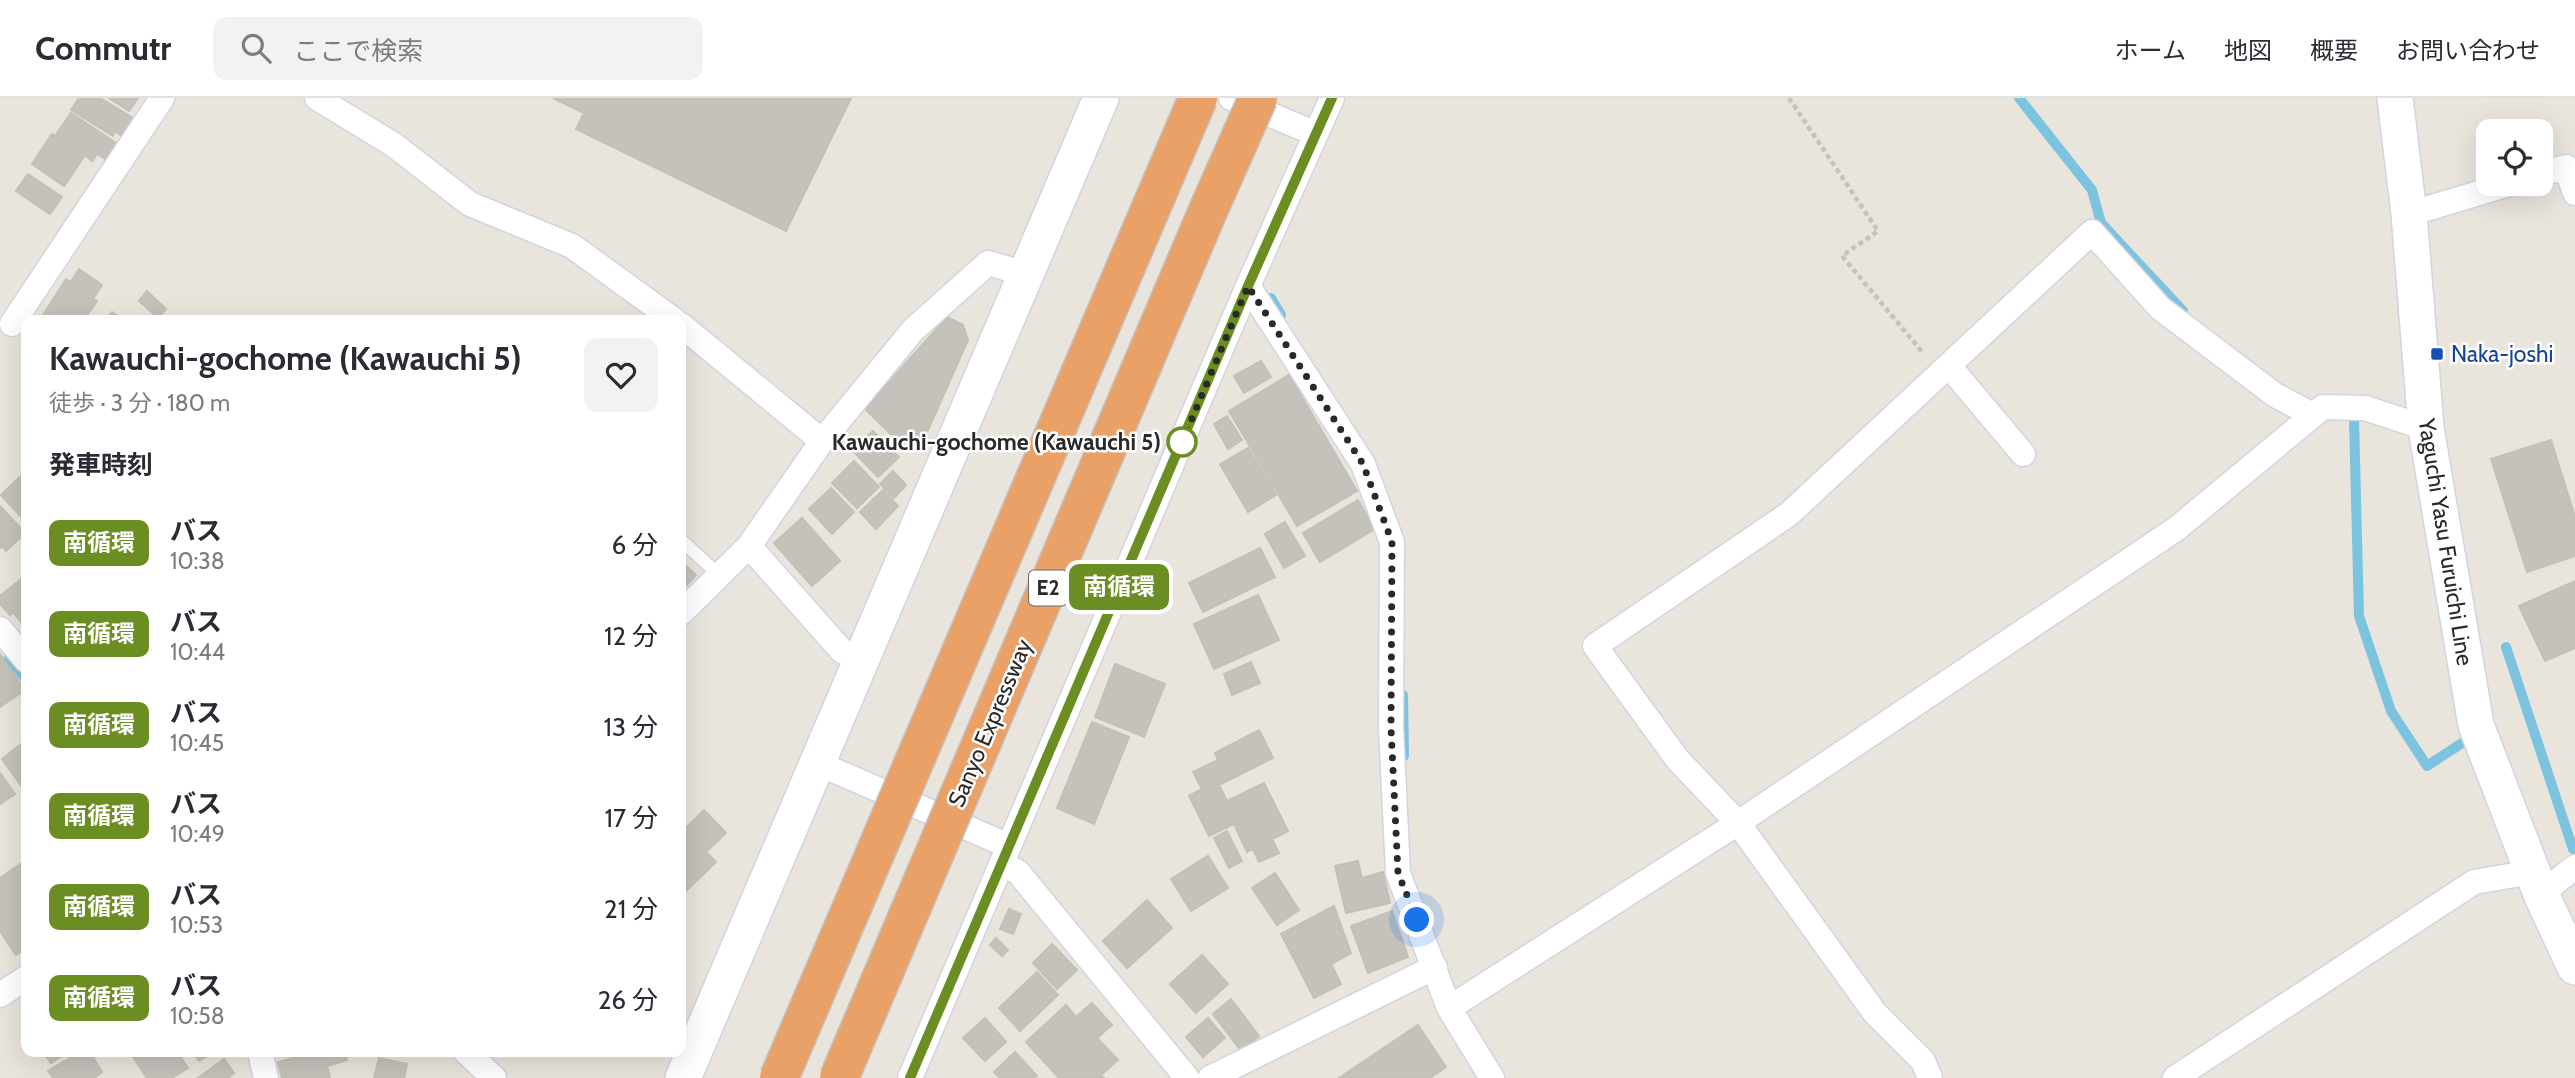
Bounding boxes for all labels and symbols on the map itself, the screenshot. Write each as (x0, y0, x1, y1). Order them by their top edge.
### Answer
place label: Naka-joshi (2451, 340, 2553, 368)
marker: Naka-joshi (2429, 346, 2445, 362)
street label: Yaguchi Yasu Furuichi Line (2412, 416, 2479, 668)
marker: Kawauchi-gochome (Kawauchi 5) (1167, 427, 1197, 457)
place label: Kawauchi-gochome (Kawauchi 5) (832, 428, 1161, 456)
line badge: 南循環 (1079, 564, 1159, 610)
road number: E2 (1029, 570, 1067, 606)
street label: Sanyo Expressway (942, 635, 1038, 811)
your location (1399, 902, 1434, 937)

